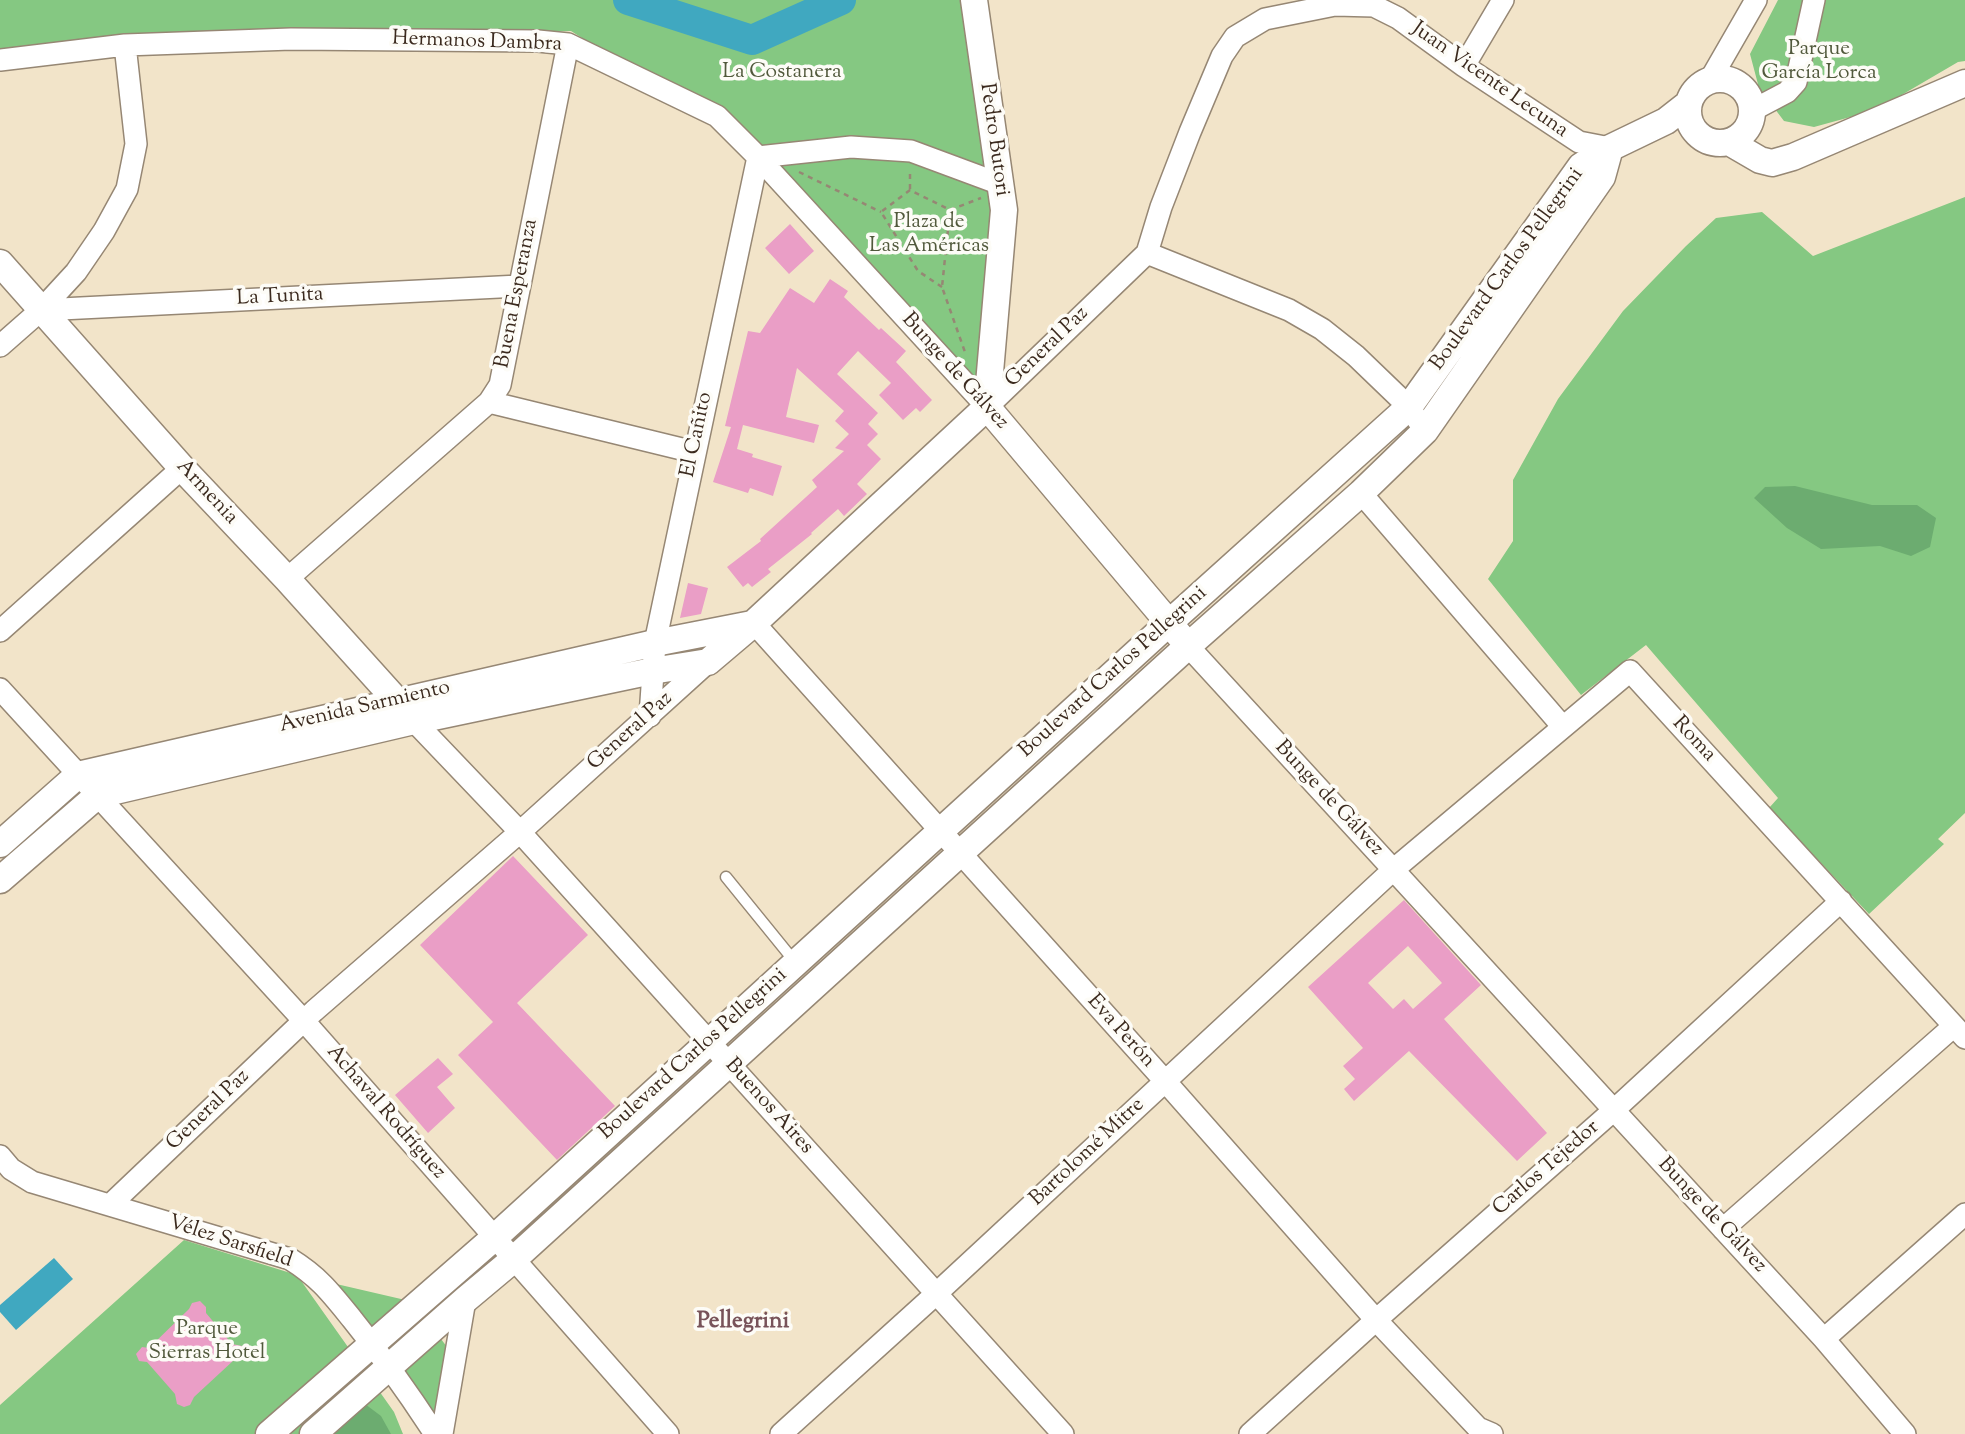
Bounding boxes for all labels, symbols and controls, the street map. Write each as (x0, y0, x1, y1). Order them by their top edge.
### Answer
street label: Juan Vicente Lecuna (1406, 18, 1572, 144)
street label: Hermanos Dambra (391, 27, 563, 59)
park label: Parque García Lorca (1761, 37, 1877, 87)
park label: La Costanera (722, 60, 842, 86)
street label: Pedro Butori (973, 82, 1013, 198)
street label: Boulevard Carlos Pellegrini (1426, 164, 1590, 376)
park label: Plaza de Las Américas (869, 210, 989, 260)
street label: Buena Esperanza (491, 217, 545, 371)
street label: La Tunita (236, 283, 324, 313)
street label: General Paz (1001, 302, 1095, 394)
street label: Bunge de Gálvez (895, 308, 1013, 436)
street label: El Cañito (677, 390, 719, 480)
street label: Armenia (170, 455, 242, 531)
street label: Boulevard Carlos Pellegrini (1015, 582, 1213, 764)
street label: Avenida Sarmiento (277, 676, 453, 740)
street label: General Paz (583, 687, 679, 777)
street label: Roma (1666, 712, 1720, 768)
street label: Bunge de Gálvez (1268, 736, 1388, 862)
street label: Boulevard Carlos Pellegrini (595, 964, 793, 1146)
street label: Eva Perón (1080, 990, 1160, 1074)
street label: Achaval Rodríguez (320, 1041, 450, 1185)
street label: Buenos Aires (718, 1054, 818, 1160)
street label: General Paz (162, 1065, 256, 1157)
street label: Bartolomé Mitre (1025, 1093, 1151, 1213)
street label: Carlos Tejedor (1489, 1116, 1605, 1222)
street label: Bunge de Gálvez (1651, 1153, 1771, 1279)
street label: Vélez Sarsfield (165, 1211, 295, 1275)
district label: Pellegrini (697, 1309, 789, 1337)
park label: Parque Sierras Hotel (148, 1317, 266, 1367)

